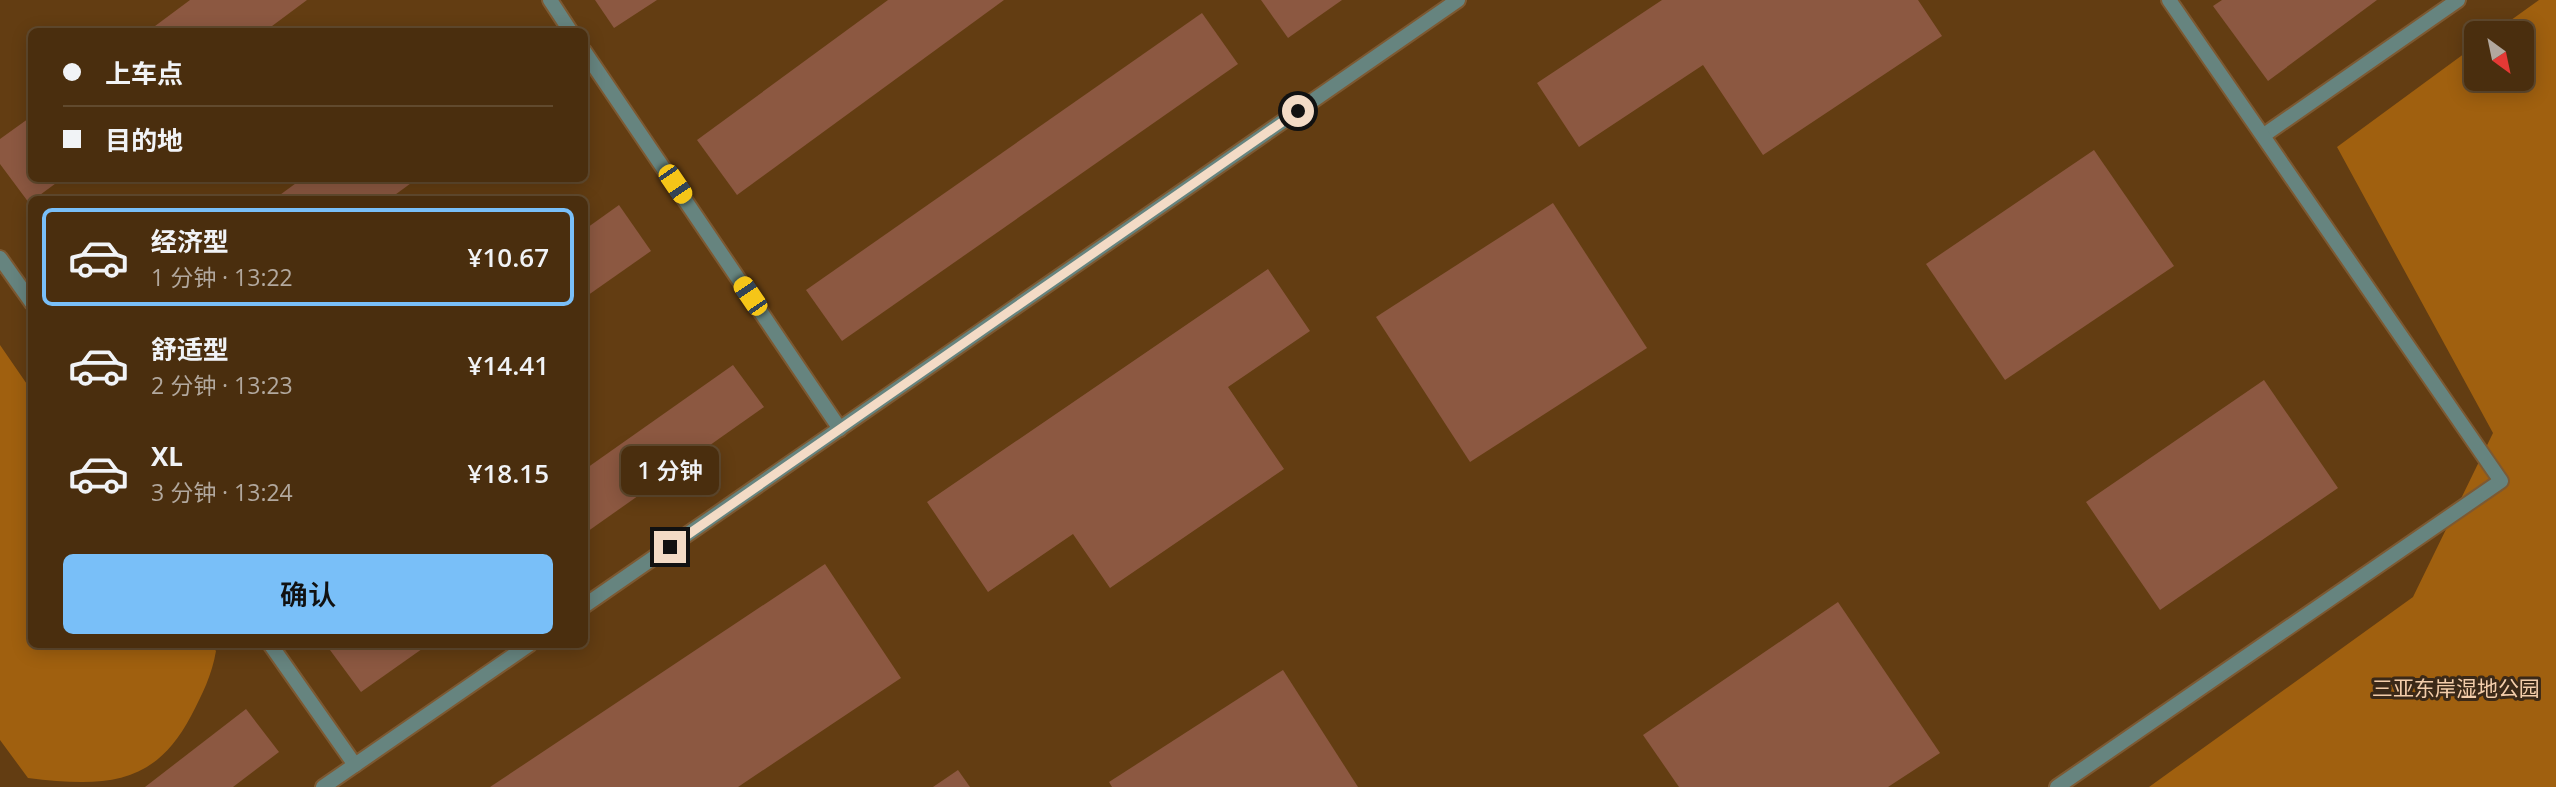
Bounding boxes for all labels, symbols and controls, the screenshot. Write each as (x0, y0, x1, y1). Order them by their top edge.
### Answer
north arrow (2464, 21, 2534, 91)
map controls (2464, 21, 2534, 91)
text: 上车点 (105, 55, 183, 91)
route start (1282, 95, 1314, 127)
text: 目的地 (105, 122, 183, 158)
car (655, 161, 696, 207)
text: 经济型 (151, 223, 229, 259)
icon: car (67, 226, 130, 289)
text: ¥10.67 (468, 239, 549, 275)
text: 1 分钟 · 13:22 (151, 261, 293, 293)
car (730, 273, 771, 319)
text: 舒适型 (151, 331, 229, 367)
icon: car (67, 334, 130, 397)
text: ¥14.41 (468, 347, 549, 383)
text: 2 分钟 · 13:23 (151, 369, 293, 401)
text: XL (151, 438, 183, 474)
icon: car (67, 442, 130, 505)
callout: 1 分钟 (621, 446, 719, 494)
text: 1 分钟 (637, 454, 703, 486)
text: ¥18.15 (468, 455, 549, 491)
text: 3 分钟 · 13:24 (151, 476, 293, 508)
route end (654, 531, 686, 563)
button: 确认 (63, 554, 553, 634)
park label: 三亚东岸湿地公园 (2372, 674, 2540, 702)

